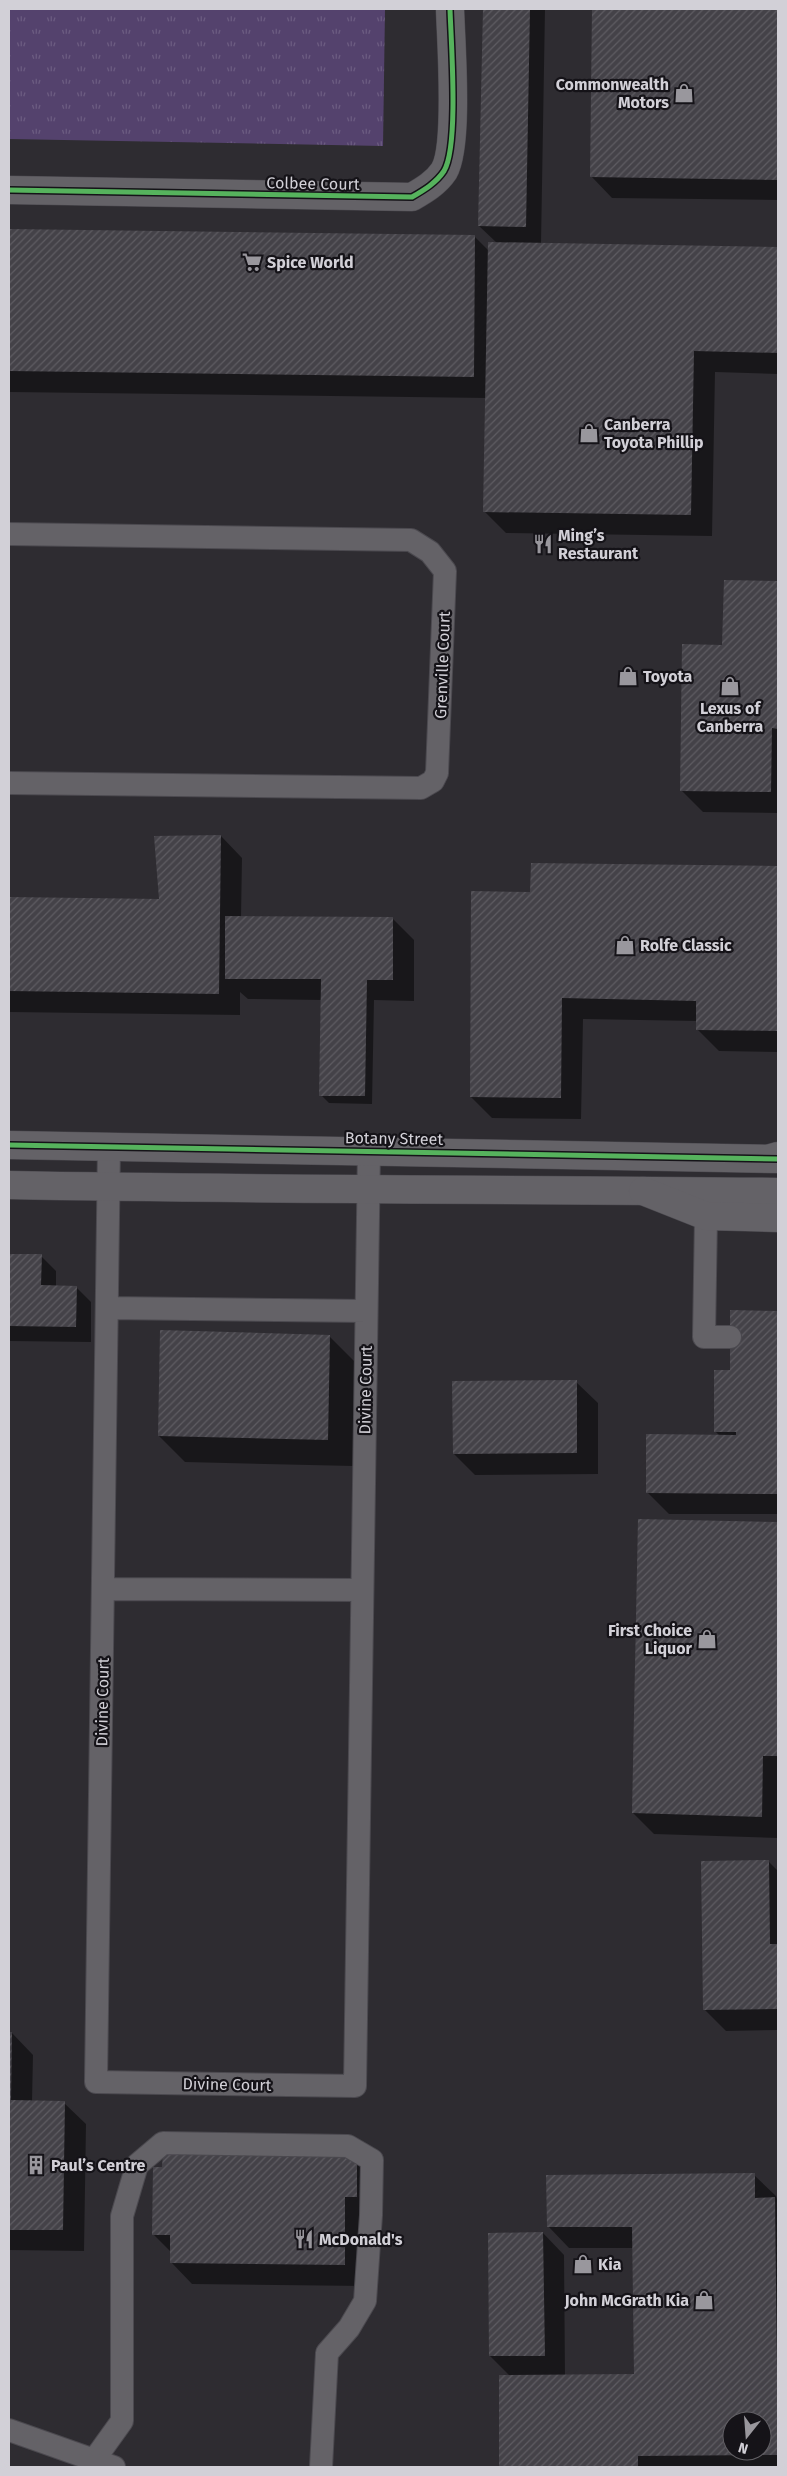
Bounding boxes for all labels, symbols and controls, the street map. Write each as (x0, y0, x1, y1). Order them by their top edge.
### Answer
place label: Commonwealth Motors (556, 75, 669, 112)
shop icon: Commonwealth Motors (673, 82, 695, 104)
street label: Colbee Court (266, 173, 360, 194)
supermarket icon: Spice World (241, 251, 263, 273)
place label: Spice World (267, 253, 354, 272)
place label: Canberra Toyota Phillip (604, 415, 704, 452)
shop icon: Canberra Toyota Phillip (578, 422, 600, 444)
place label: Ming’s Restaurant (558, 526, 639, 563)
restaurant icon: Ming’s Restaurant (532, 533, 554, 555)
street label: Grenville Court (431, 611, 454, 719)
shop icon: Toyota (617, 665, 639, 687)
place label: Toyota (643, 667, 692, 686)
shop icon: Lexus of Canberra (719, 675, 741, 697)
place label: Lexus of Canberra (697, 699, 763, 736)
shop icon: Rolfe Classic (614, 934, 636, 956)
place label: Rolfe Classic (640, 936, 732, 955)
street label: Botany Street (345, 1128, 443, 1149)
street label: Divine Court (355, 1345, 376, 1435)
place label: First Choice Liquor (608, 1621, 693, 1658)
shop icon: First Choice Liquor (696, 1628, 718, 1650)
street label: Divine Court (92, 1657, 113, 1747)
street label: Divine Court (182, 2074, 272, 2095)
building icon: Paul’s Centre (25, 2154, 47, 2176)
place label: Paul’s Centre (51, 2156, 146, 2175)
restaurant icon: McDonald's (293, 2228, 315, 2250)
place label: McDonald's (319, 2230, 403, 2249)
shop icon: Kia (572, 2253, 594, 2275)
place label: Kia (598, 2255, 622, 2274)
shop icon: John McGrath Kia (693, 2289, 715, 2311)
place label: John McGrath Kia (564, 2291, 689, 2310)
north arrow (722, 2411, 772, 2461)
text: N (736, 2438, 750, 2457)

